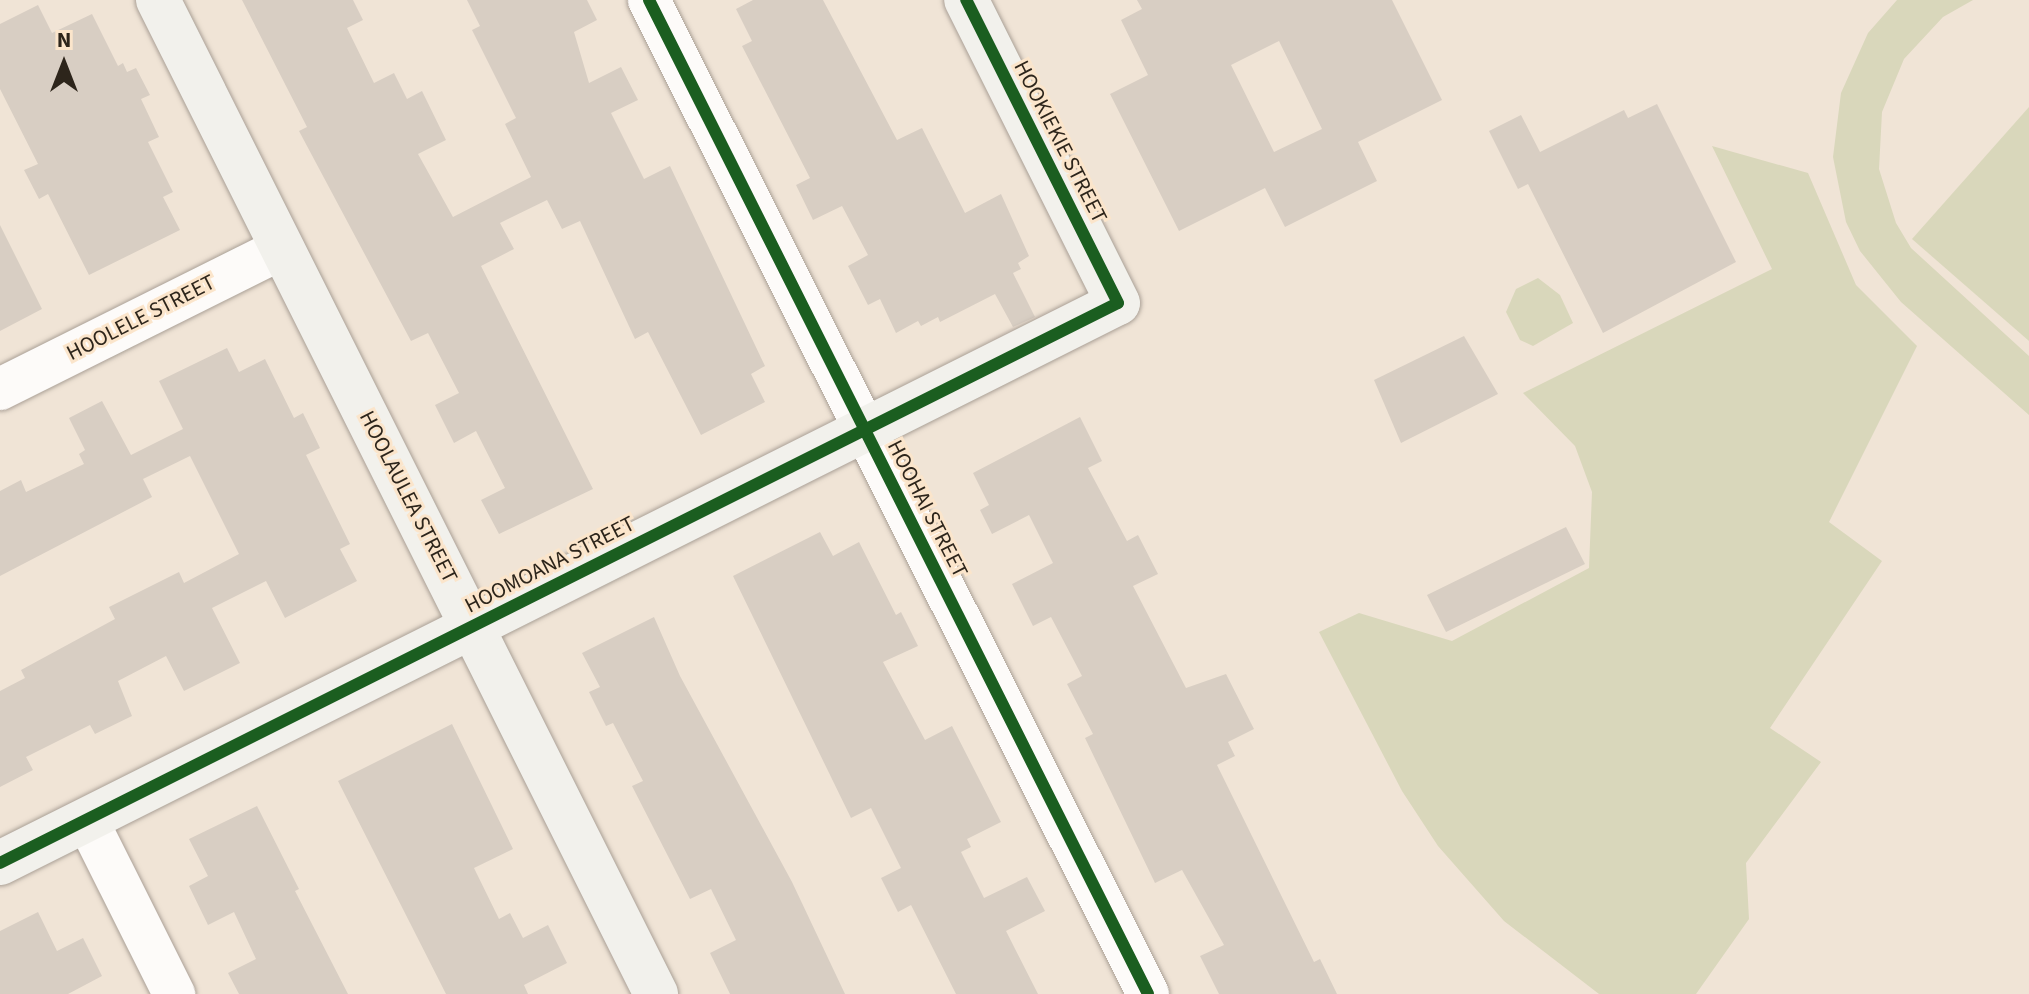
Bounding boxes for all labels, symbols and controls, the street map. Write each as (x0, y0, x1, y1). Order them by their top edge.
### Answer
north arrow (24, 24, 104, 104)
text: N (57, 24, 71, 56)
street label: HOOKIEKIE STREET (1008, 56, 1112, 228)
street label: HOOLELE STREET (62, 269, 220, 367)
street label: HOOLAULEA STREET (353, 407, 463, 587)
street label: HOOHAI STREET (881, 436, 973, 582)
street label: HOOMOANA STREET (461, 511, 639, 619)

